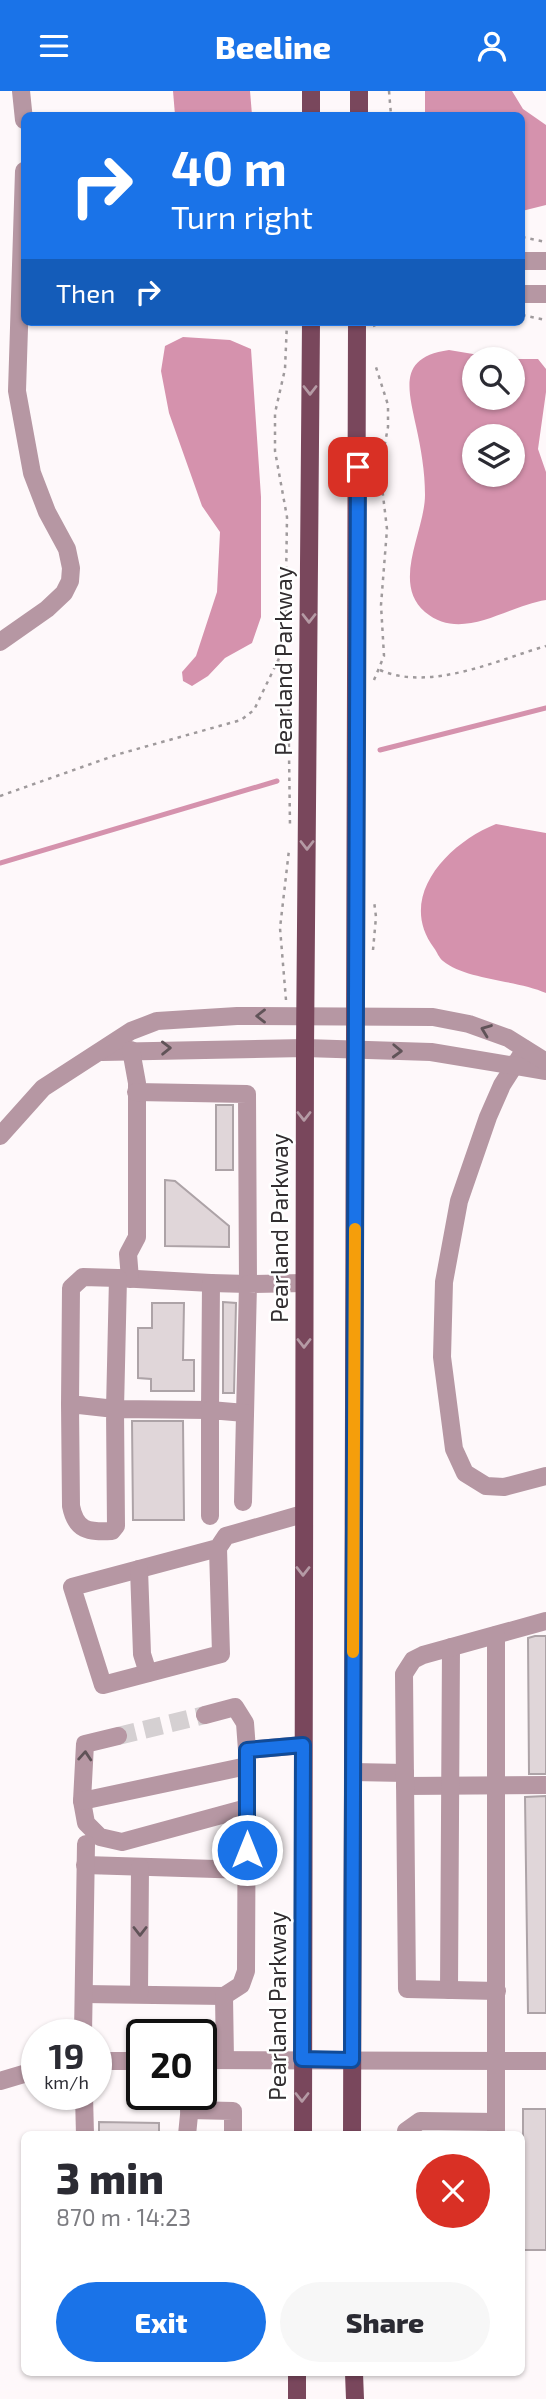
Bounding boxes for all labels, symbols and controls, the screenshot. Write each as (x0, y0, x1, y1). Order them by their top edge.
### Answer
icon: menu (35, 27, 73, 65)
text: Beeline (215, 27, 331, 65)
icon: person (473, 27, 511, 65)
text: 40 m (171, 137, 287, 196)
icon: right (56, 140, 147, 231)
text: Turn right (171, 197, 313, 235)
icon: right (129, 273, 167, 311)
text: Then (56, 277, 115, 308)
map controls (462, 347, 525, 487)
button: search (462, 347, 525, 410)
one-way arrow (302, 385, 318, 396)
button: layers (462, 424, 525, 487)
pin (328, 437, 388, 497)
icon: arrive (339, 448, 377, 486)
street label: Pearland Parkway (269, 566, 297, 756)
one-way arrow (301, 613, 317, 623)
one-way arrow (300, 840, 315, 851)
one-way arrow (256, 1008, 266, 1024)
one-way arrow (481, 1024, 493, 1038)
one-way arrow (161, 1040, 172, 1056)
one-way arrow (392, 1044, 403, 1059)
one-way arrow (296, 1111, 312, 1122)
street label: Pearland Parkway (265, 1133, 293, 1323)
one-way arrow (296, 1339, 312, 1349)
one-way arrow (295, 1566, 311, 1577)
one-way arrow (77, 1750, 92, 1761)
position arrow (210, 1813, 284, 1887)
street label: Pearland Parkway (263, 1911, 291, 2101)
one-way arrow (132, 1926, 148, 1936)
speed limit sign: 20 (126, 2019, 217, 2110)
text: 19 (49, 2034, 84, 2076)
text: km/h (44, 2071, 89, 2093)
one-way arrow (295, 2092, 310, 2103)
text: 3 min (56, 2152, 164, 2202)
button: close (416, 2154, 490, 2228)
text: 870 m · 14:23 (56, 2203, 191, 2231)
button: Exit (56, 2282, 266, 2362)
button: Share (280, 2282, 490, 2362)

